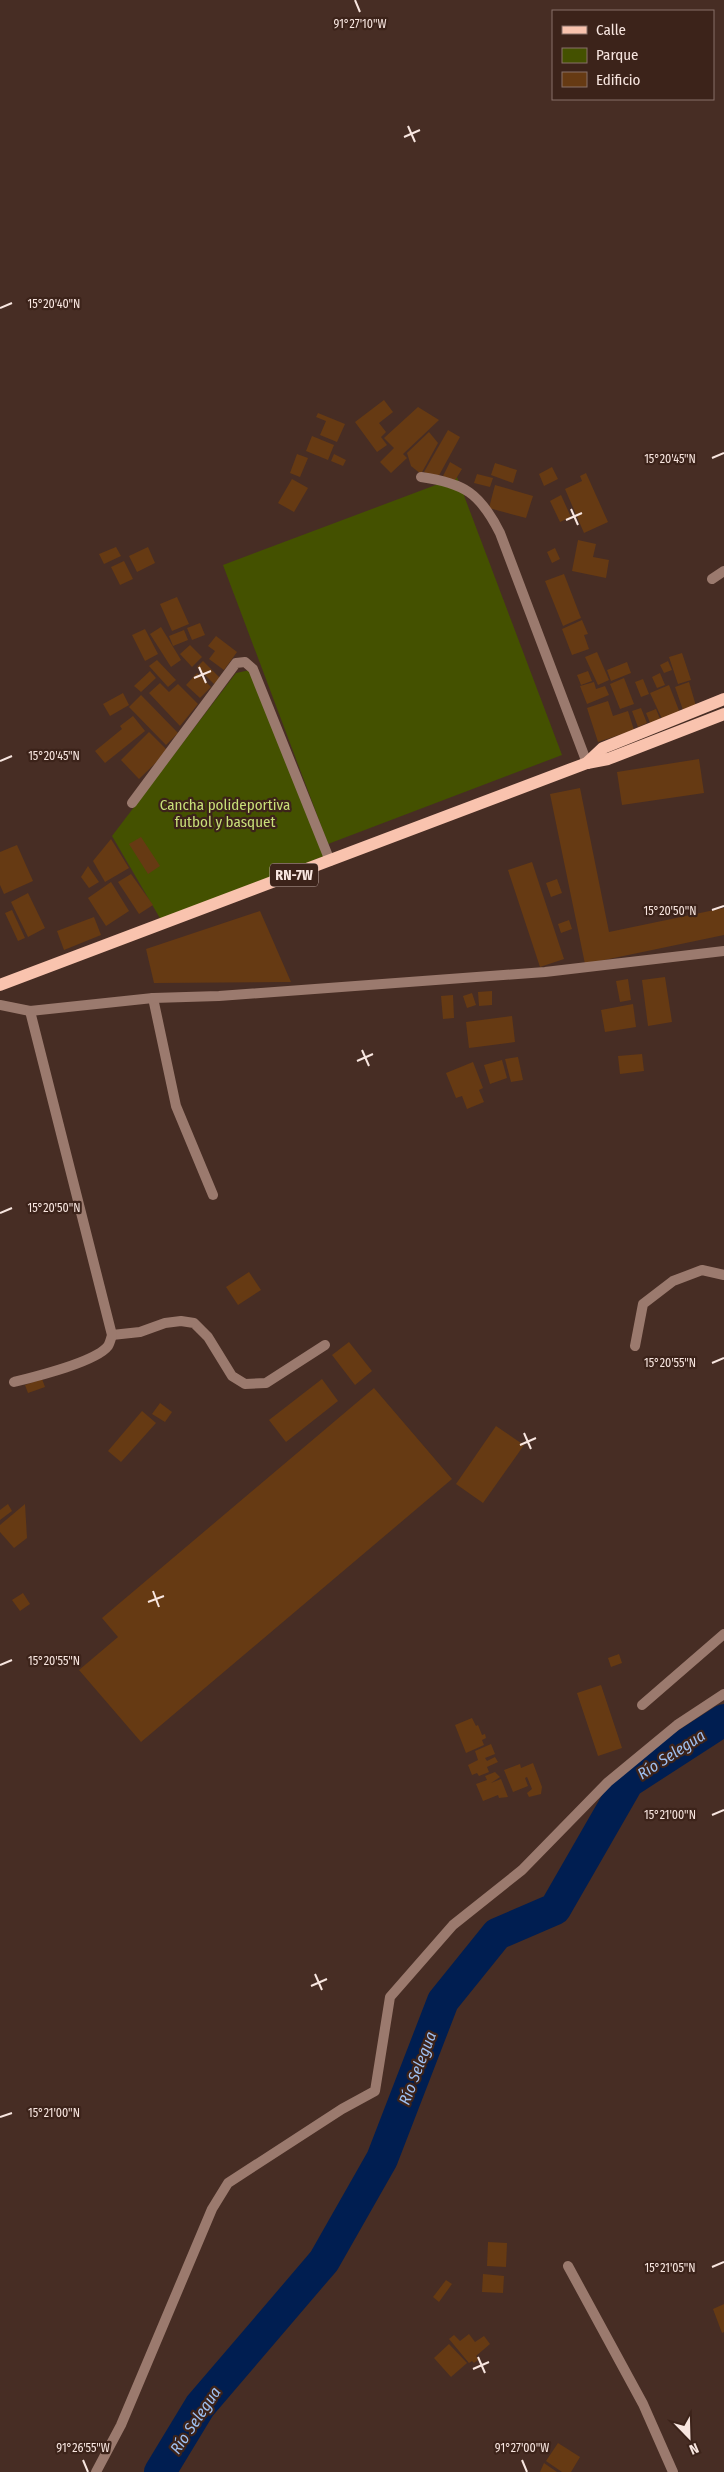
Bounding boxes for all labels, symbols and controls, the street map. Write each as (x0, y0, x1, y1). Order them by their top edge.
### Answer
legend (552, 10, 714, 100)
text: 91°27'10"W (334, 17, 386, 31)
text: Calle (596, 21, 626, 39)
text: Parque (596, 46, 639, 64)
text: Edificio (596, 71, 641, 89)
text: 15°20'40"N (28, 297, 80, 311)
text: 15°20'45"N (644, 452, 696, 466)
text: 15°20'45"N (28, 749, 80, 763)
park label: Cancha polideportiva futbol y basquet (160, 796, 290, 831)
road number: RN-7W (270, 864, 318, 886)
text: 15°20'50"N (643, 904, 697, 918)
text: 15°20'50"N (27, 1201, 81, 1215)
text: 15°20'55"N (644, 1356, 696, 1370)
text: 15°20'55"N (28, 1654, 80, 1668)
water label: Río Selegua (634, 1726, 709, 1783)
text: 15°21'00"N (644, 1808, 696, 1822)
water label: Río Selegua (395, 2029, 440, 2107)
text: 15°21'00"N (28, 2106, 80, 2120)
text: 15°21'05"N (645, 2261, 695, 2275)
water label: Río Selegua (166, 2383, 225, 2457)
north arrow (664, 2412, 714, 2462)
text: N (687, 2439, 701, 2458)
text: 91°26'55"W (56, 2441, 110, 2455)
text: 91°27'00"W (495, 2441, 549, 2455)

